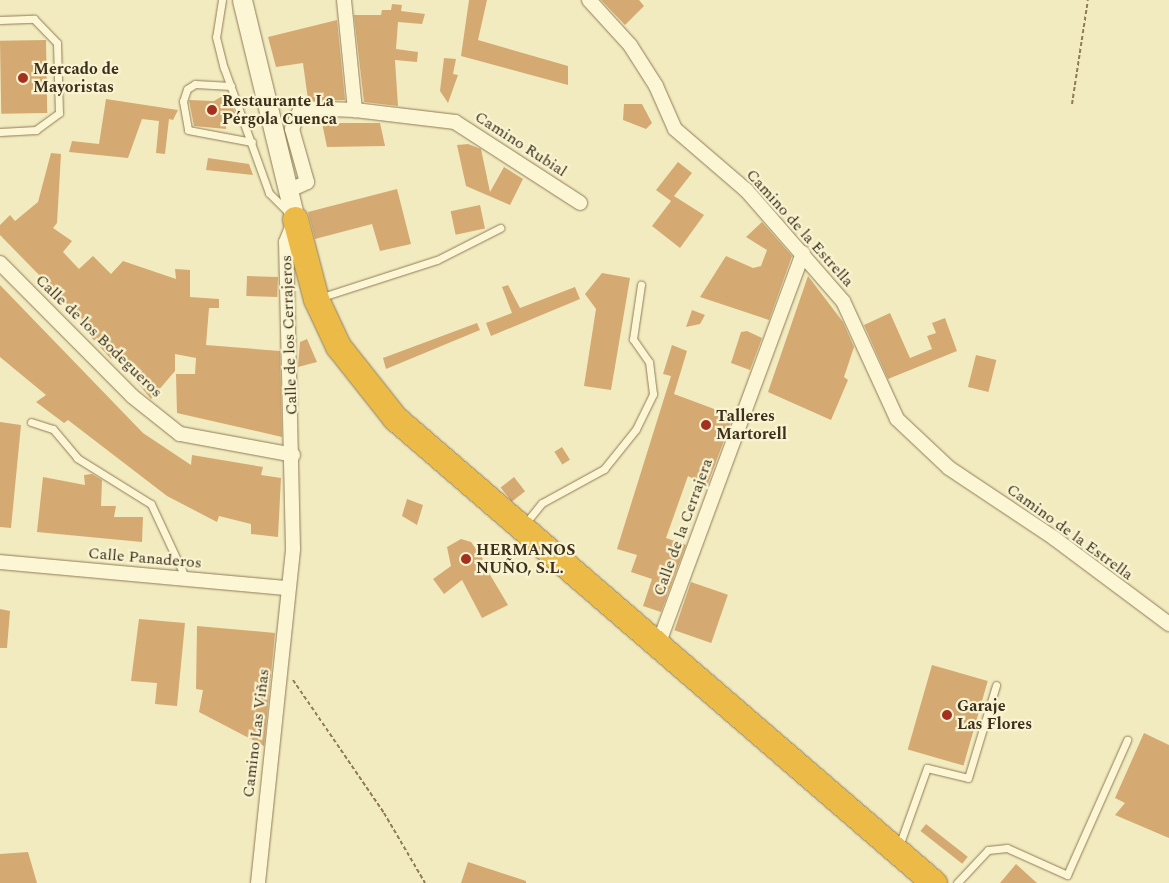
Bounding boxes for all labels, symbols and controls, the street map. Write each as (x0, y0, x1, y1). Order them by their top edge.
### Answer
place label: Mercado de Mayoristas (33, 59, 119, 97)
marker: Mercado de Mayoristas (17, 72, 29, 84)
place label: Restaurante La Pérgola Cuenca (222, 91, 337, 129)
marker: Restaurante La Pérgola Cuenca (206, 104, 218, 116)
street label: Camino Rubial (471, 107, 571, 181)
street label: Camino de la Estrella (742, 165, 858, 291)
street label: Calle de los Cerrajeros (277, 255, 301, 415)
street label: Calle de los Bodegueros (32, 270, 166, 402)
place label: Talleres Martorell (716, 406, 787, 444)
marker: Talleres Martorell (700, 419, 712, 431)
street label: Calle de la Cerrajera (649, 456, 717, 598)
street label: Camino de la Estrella (1003, 480, 1137, 584)
place label: HERMANOS NUÑO, S.L. (476, 540, 575, 578)
street label: Calle Panaderos (87, 543, 203, 573)
marker: HERMANOS NUÑO, S.L. (460, 553, 472, 565)
street label: Camino Las Viñas (239, 667, 273, 799)
place label: Garaje Las Flores (957, 696, 1032, 734)
marker: Garaje Las Flores (941, 709, 953, 721)

